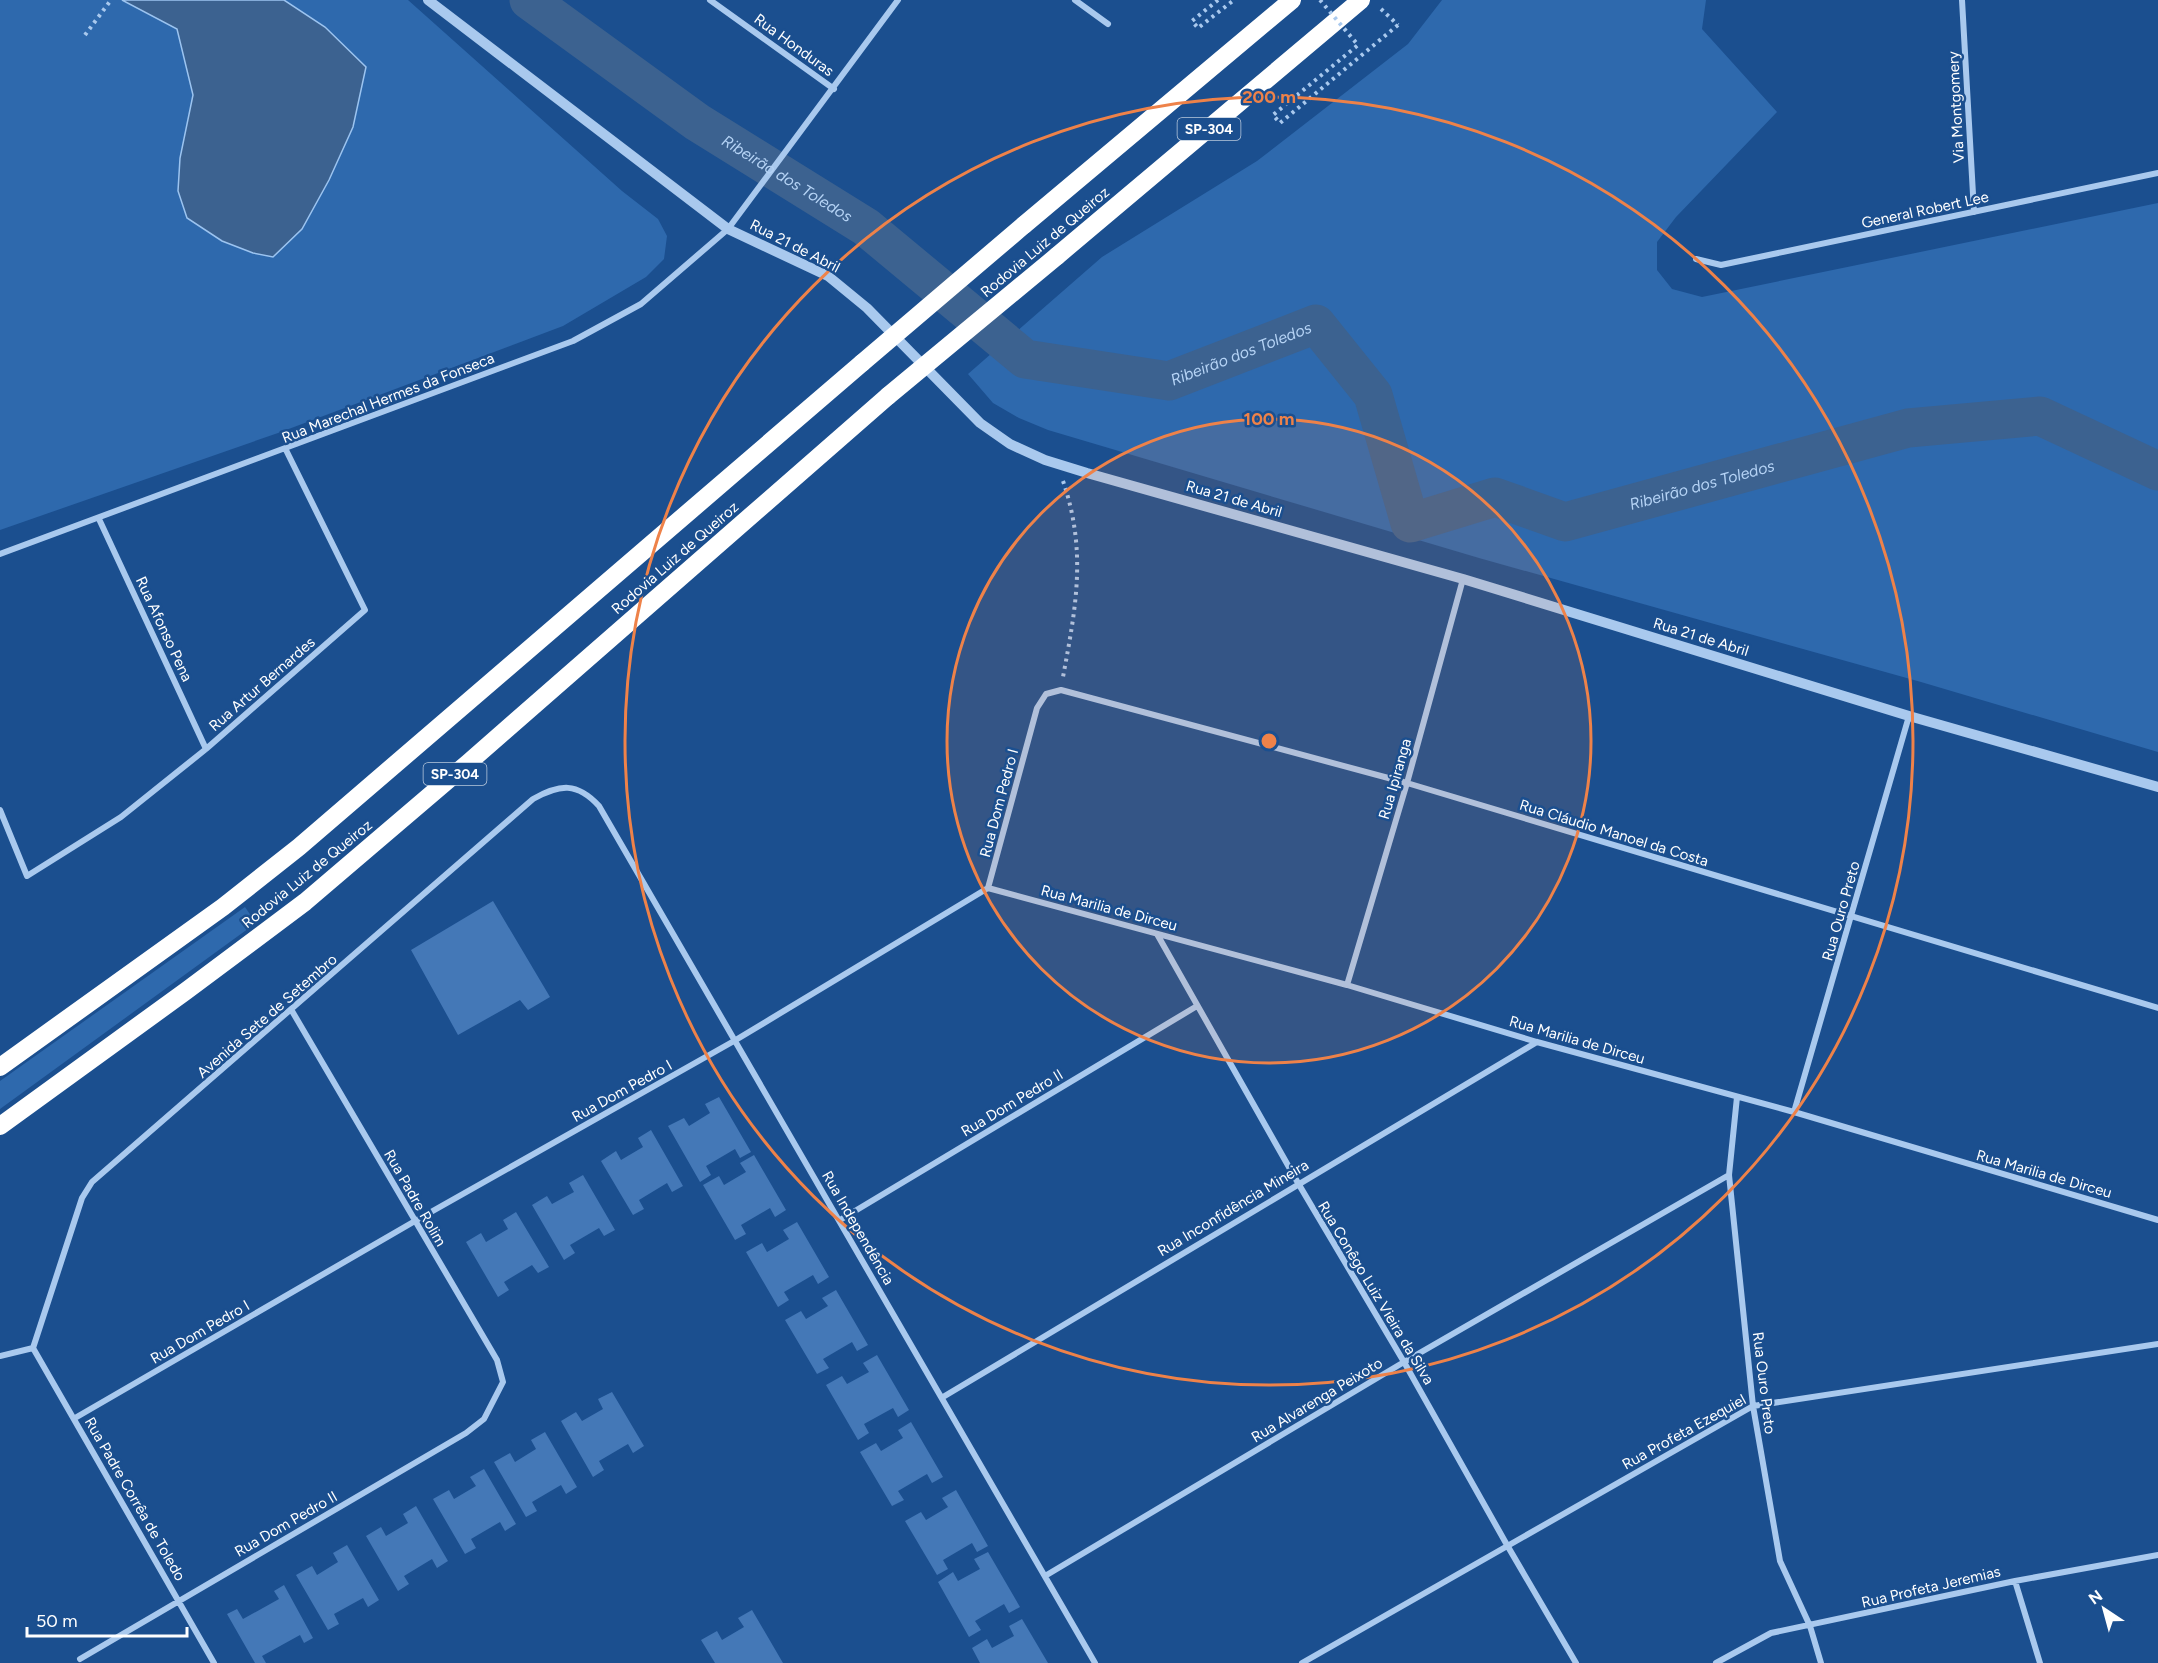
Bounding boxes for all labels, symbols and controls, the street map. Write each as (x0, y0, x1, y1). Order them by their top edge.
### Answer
street label: Rua Honduras (751, 10, 837, 80)
street label: Via Montgomery (1944, 50, 1968, 163)
text: 200 m (1242, 86, 1296, 108)
road number: SP-304 (1178, 118, 1240, 140)
water label: Ribeirão dos Toledos (718, 131, 856, 226)
street label: Rodovia Luiz de Queiroz (977, 183, 1113, 301)
street label: General Robert Lee (1860, 188, 1990, 232)
street label: Rua 21 de Abril (747, 216, 843, 276)
water label: Ribeirão dos Toledos (1168, 318, 1315, 390)
street label: Rua Marechal Hermes da Fonseca (279, 349, 497, 447)
text: 100 m (1244, 408, 1294, 430)
water label: Ribeirão dos Toledos (1627, 456, 1777, 514)
street label: Rua 21 de Abril (1184, 477, 1284, 521)
street label: Rodovia Luiz de Queiroz (608, 498, 742, 618)
street label: Rua Afonso Pena (132, 574, 196, 684)
street label: Rua 21 de Abril (1651, 614, 1751, 660)
street label: Rua Artur Bernardes (205, 633, 319, 735)
centre of rings (1259, 731, 1279, 751)
street label: Rua Ipiranga (1375, 737, 1415, 821)
street label: Rua Dom Pedro I (976, 747, 1022, 859)
road number: SP-304 (424, 763, 486, 785)
street label: Rua Cláudio Manoel da Costa (1517, 796, 1711, 870)
street label: Rodovia Luiz de Queiroz (238, 816, 376, 932)
street label: Rua Ouro Preto (1818, 859, 1864, 963)
street label: Rua Marilia de Dirceu (1039, 881, 1179, 935)
street label: Avenida Sete de Setembro (193, 950, 341, 1082)
street label: Rua Marilia de Dirceu (1507, 1012, 1647, 1068)
street label: Rua Dom Pedro I (569, 1056, 675, 1126)
street label: Rua Dom Pedro II (958, 1065, 1066, 1141)
street label: Rua Padre Rolim (380, 1146, 450, 1250)
street label: Rua Marilia de Dirceu (1974, 1146, 2114, 1202)
street label: Rua Inconfidência Mineira (1154, 1156, 1312, 1260)
street label: Rua Independência (818, 1168, 898, 1288)
street label: Rua Conêgo Luiz Vieira da Silva (1314, 1198, 1438, 1388)
street label: Rua Dom Pedro I (147, 1296, 253, 1368)
street label: Rua Ouro Preto (1749, 1331, 1779, 1435)
street label: Rua Alvarenga Peixoto (1248, 1354, 1386, 1446)
street label: Rua Profeta Ezequiel (1619, 1391, 1749, 1473)
street label: Rua Padre Corrêa de Toledo (81, 1414, 189, 1584)
street label: Rua Dom Pedro II (231, 1487, 341, 1561)
street label: Rua Profeta Jeremias (1860, 1562, 2002, 1612)
north arrow (2074, 1579, 2134, 1639)
text: N (2085, 1586, 2106, 1609)
scale bar (27, 1600, 188, 1638)
text: 50 m (36, 1610, 78, 1632)

